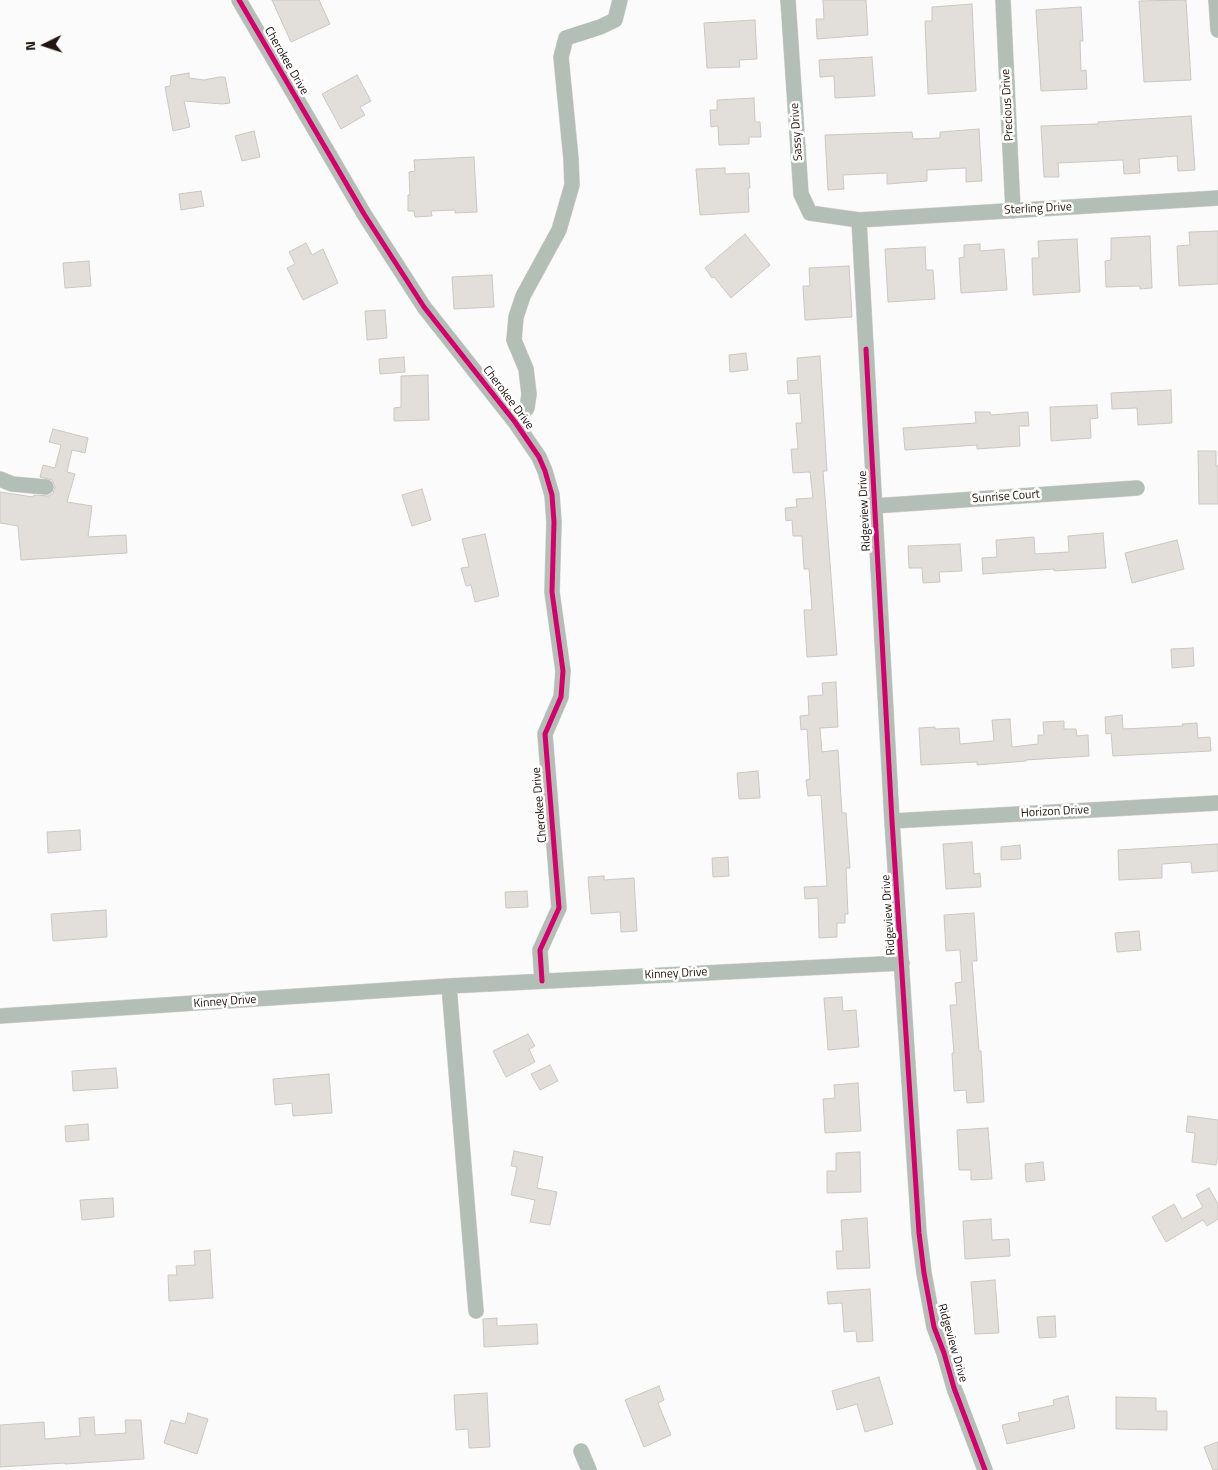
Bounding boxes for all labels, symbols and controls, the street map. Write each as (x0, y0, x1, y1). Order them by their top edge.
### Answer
north arrow (20, 20, 70, 70)
street label: Cherokee Drive (261, 24, 311, 98)
text: N (19, 41, 40, 52)
street label: Precious Drive (999, 69, 1017, 141)
street label: Sassy Drive (788, 102, 806, 162)
street label: Sterling Drive (1004, 200, 1072, 218)
street label: Cherokee Drive (479, 363, 537, 433)
street label: Ridgeview Drive (856, 470, 874, 552)
street label: Sunrise Court (972, 487, 1040, 507)
street label: Cherokee Drive (530, 767, 550, 843)
street label: Horizon Drive (1021, 803, 1089, 821)
street label: Ridgeview Drive (879, 874, 899, 956)
street label: Kinney Drive (644, 965, 708, 983)
street label: Kinney Drive (193, 993, 257, 1011)
street label: Ridgeview Drive (934, 1302, 970, 1384)

